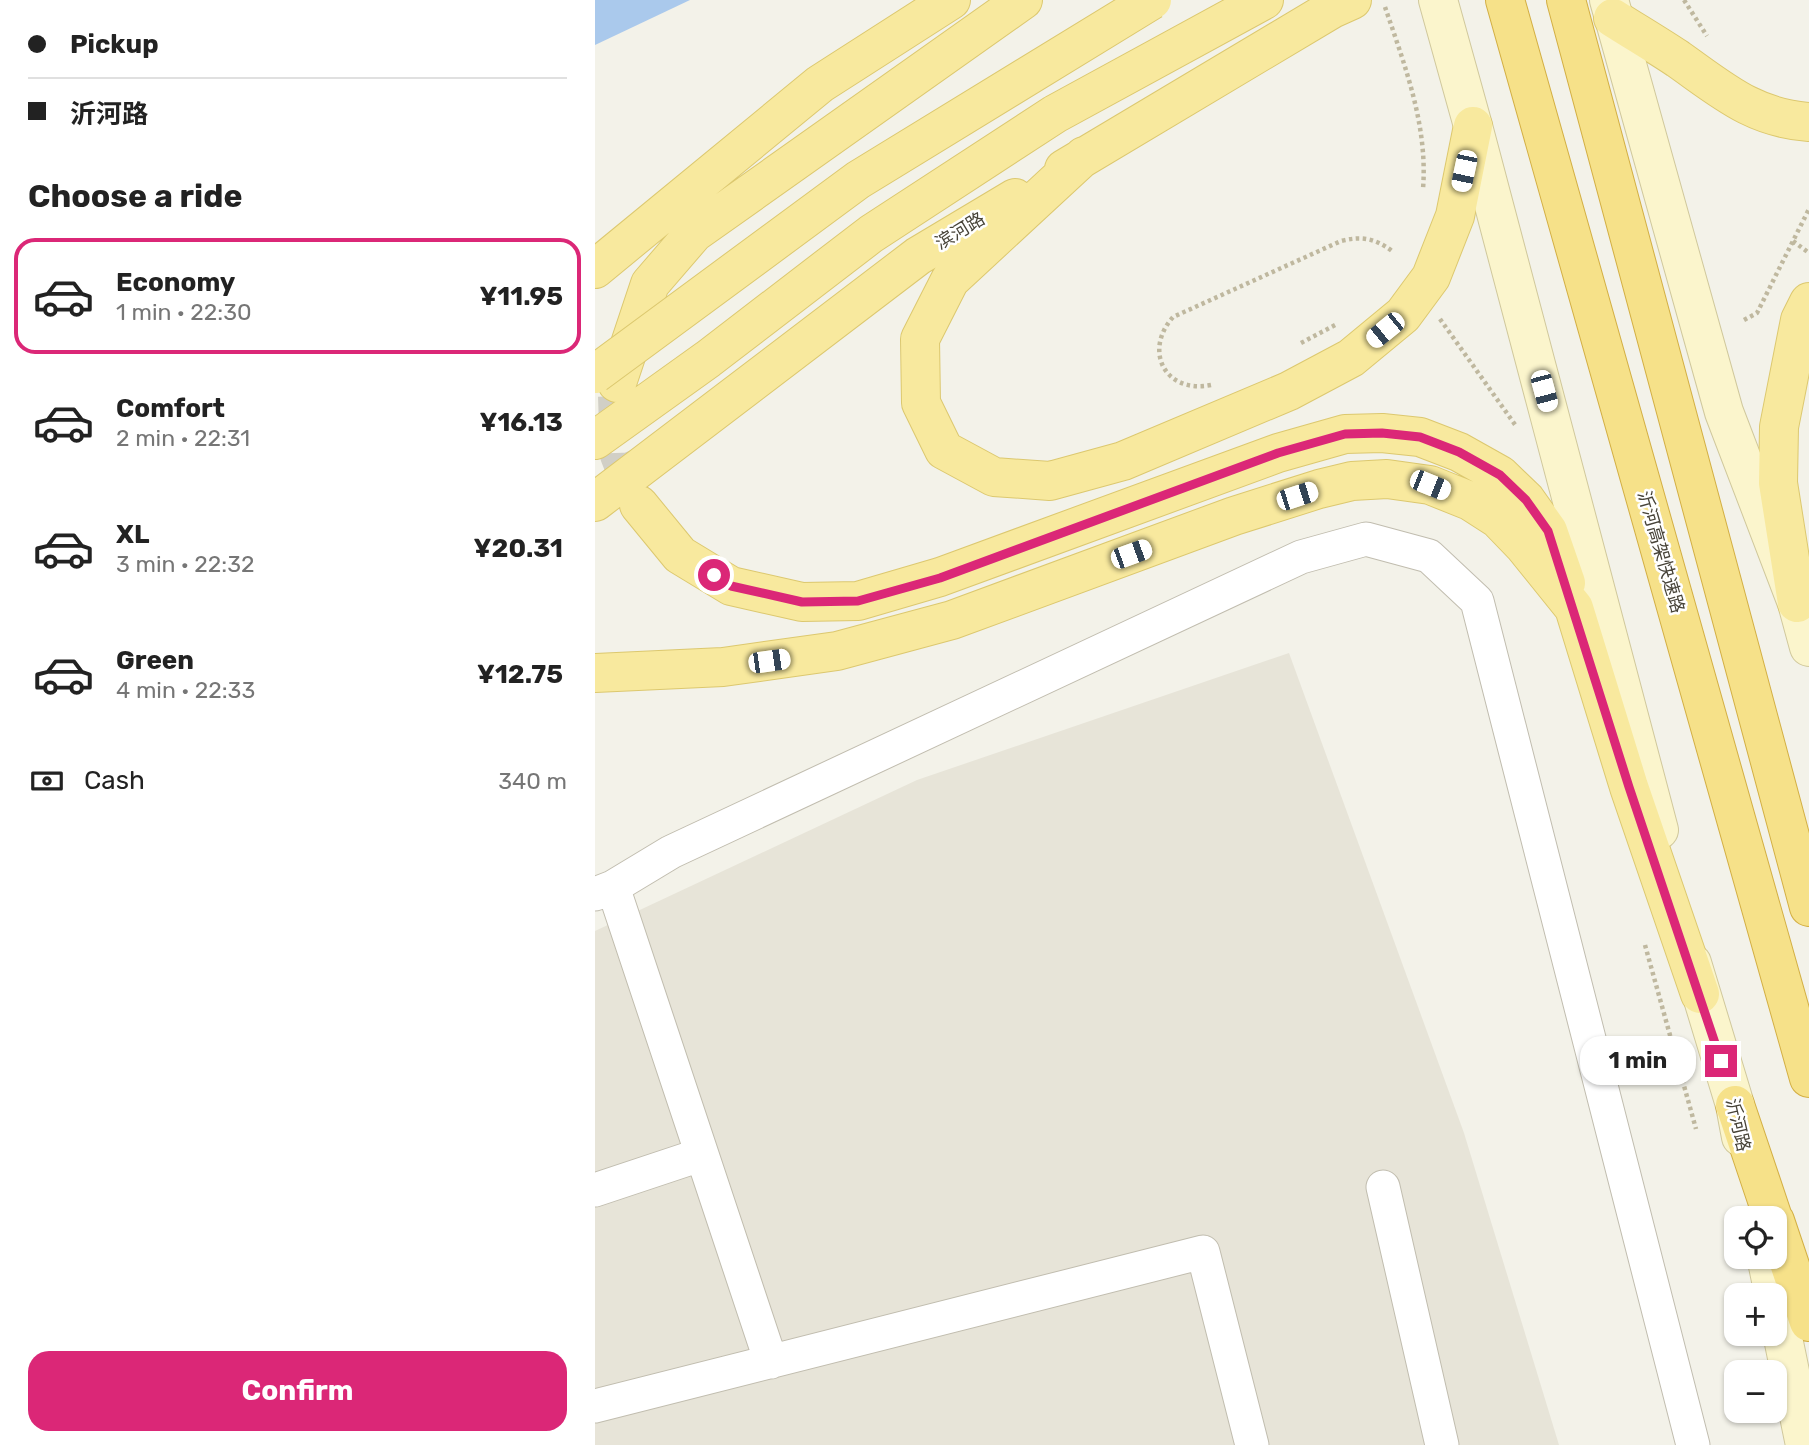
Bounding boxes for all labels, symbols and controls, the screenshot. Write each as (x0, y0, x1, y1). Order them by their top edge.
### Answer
text: Pickup (70, 29, 159, 60)
text: 沂河路 (70, 99, 148, 130)
car (1450, 148, 1479, 194)
text: Choose a ride (28, 177, 242, 215)
street label: 滨河路 (931, 208, 989, 254)
icon: car (32, 265, 95, 328)
text: Economy (116, 267, 235, 298)
text: ¥11.95 (479, 281, 563, 312)
text: 1 min · 22:30 (116, 298, 252, 326)
car (1363, 309, 1408, 351)
car (1529, 368, 1560, 414)
icon: car (32, 391, 95, 454)
text: Comfort (116, 393, 225, 424)
text: ¥16.13 (479, 407, 563, 438)
text: 2 min · 22:31 (116, 424, 250, 452)
car (1407, 467, 1454, 503)
car (1274, 480, 1321, 512)
street label: 沂河高架快速路 (1633, 488, 1689, 616)
icon: car (32, 517, 95, 580)
text: XL (116, 519, 149, 550)
text: ¥20.31 (474, 533, 563, 564)
car (1108, 537, 1155, 571)
text: 3 min · 22:32 (116, 550, 254, 578)
route start (698, 559, 730, 591)
icon: car (32, 643, 95, 706)
text: Green (116, 645, 194, 676)
car (747, 648, 792, 674)
text: ¥12.75 (477, 659, 563, 690)
text: 4 min · 22:33 (116, 676, 255, 704)
icon: cash (28, 762, 66, 800)
text: Cash (84, 765, 145, 796)
text: 340 m (498, 767, 567, 795)
callout: 1 min (1581, 1036, 1697, 1086)
route end (1705, 1045, 1737, 1077)
text: 1 min (1609, 1046, 1667, 1074)
street label: 沂河路 (1721, 1096, 1755, 1154)
map controls (1724, 1206, 1787, 1423)
button: locate (1724, 1206, 1787, 1269)
button: + (1724, 1283, 1787, 1346)
button: Confirm (28, 1351, 567, 1431)
button: − (1724, 1360, 1787, 1423)

